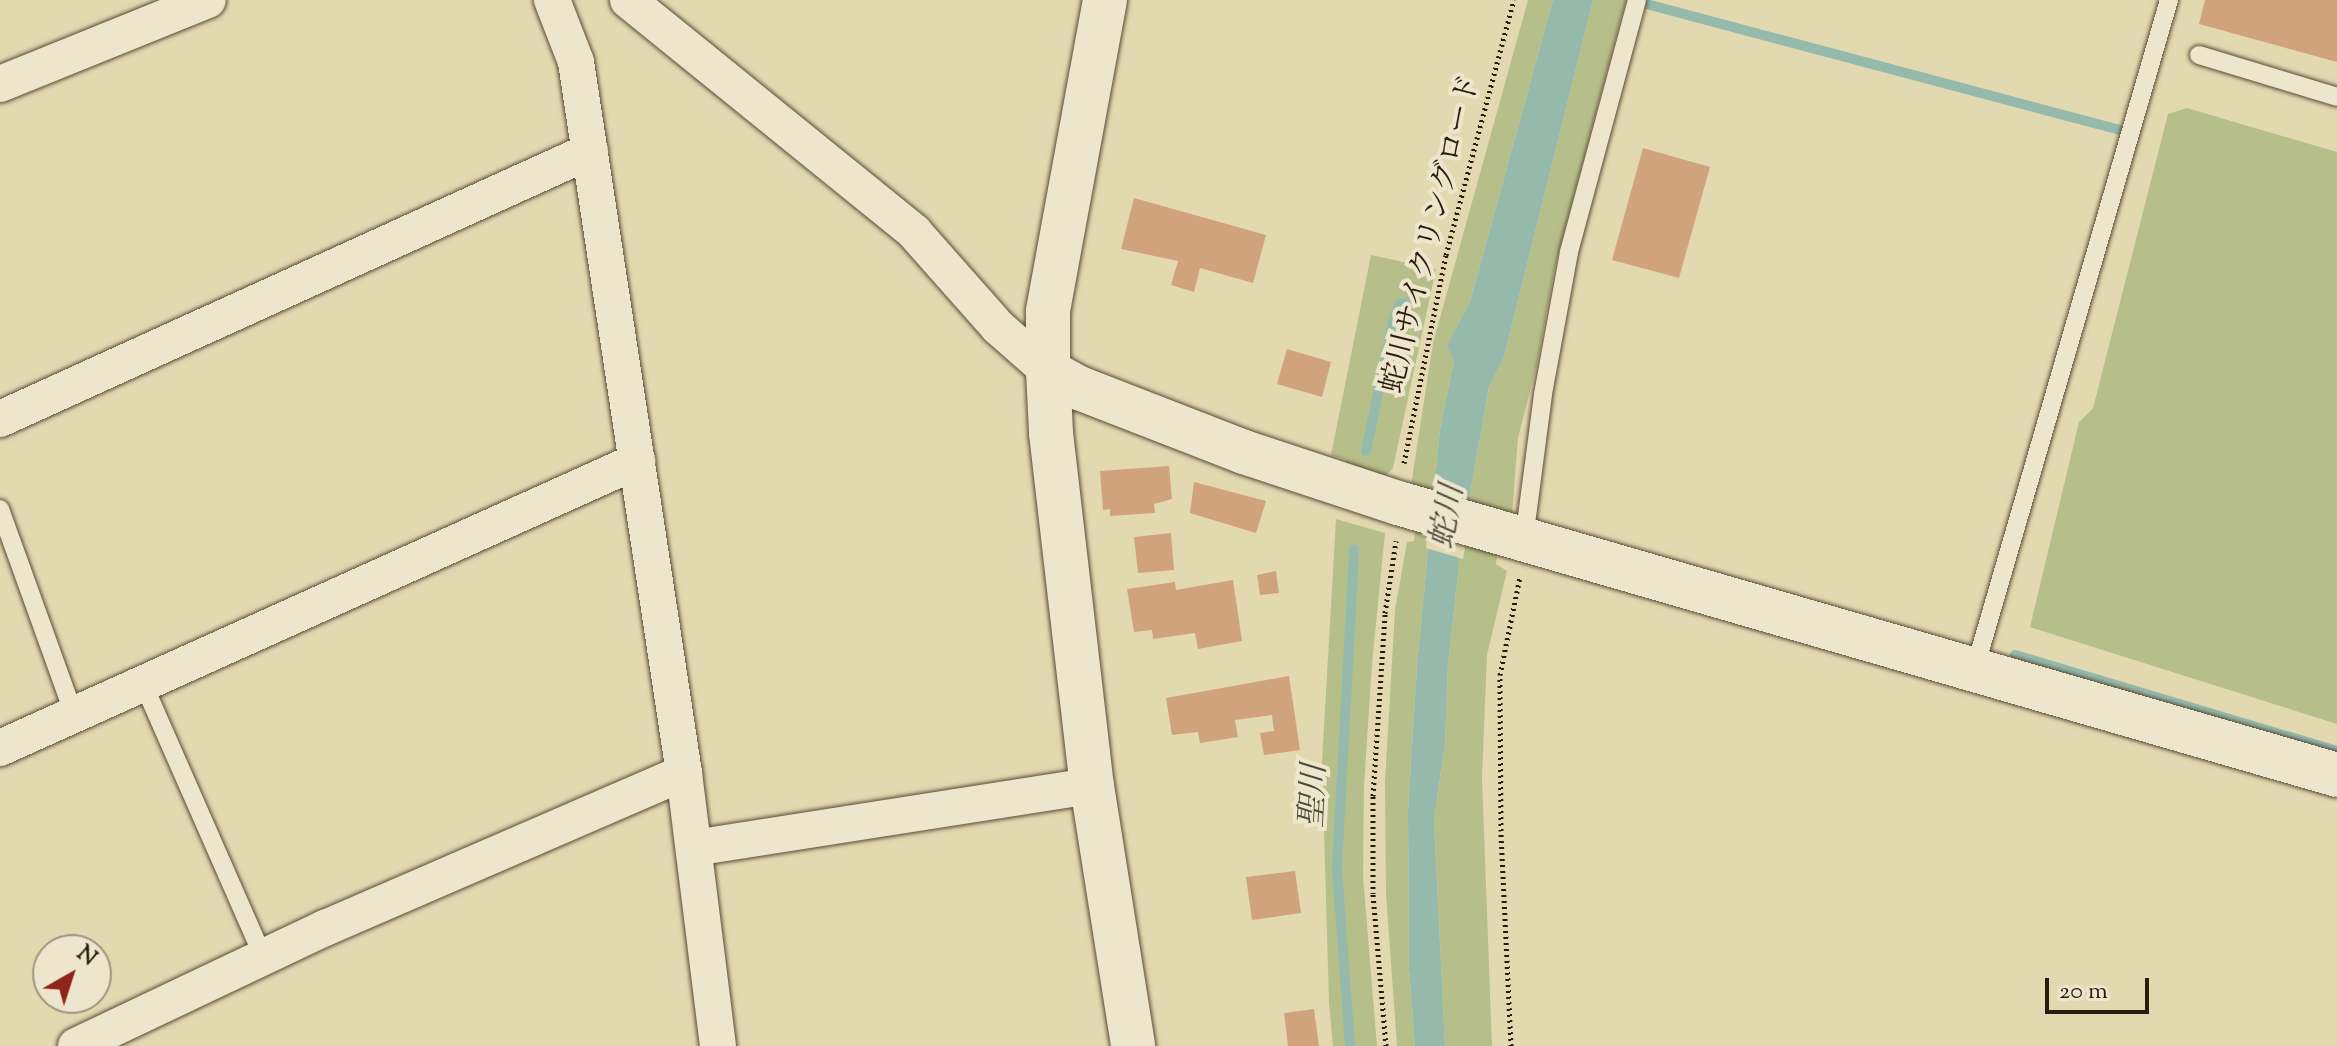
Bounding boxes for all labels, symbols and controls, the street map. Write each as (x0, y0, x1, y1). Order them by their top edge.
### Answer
street label: 蛇川サイクリングロード (1376, 70, 1490, 398)
water label: 蛇川 (1425, 482, 1473, 552)
water label: 聖川 (1294, 763, 1336, 829)
north arrow (32, 934, 112, 1014)
text: N (69, 939, 103, 975)
scale bar (2049, 962, 2153, 1012)
text: 20 m (2059, 975, 2108, 1009)

